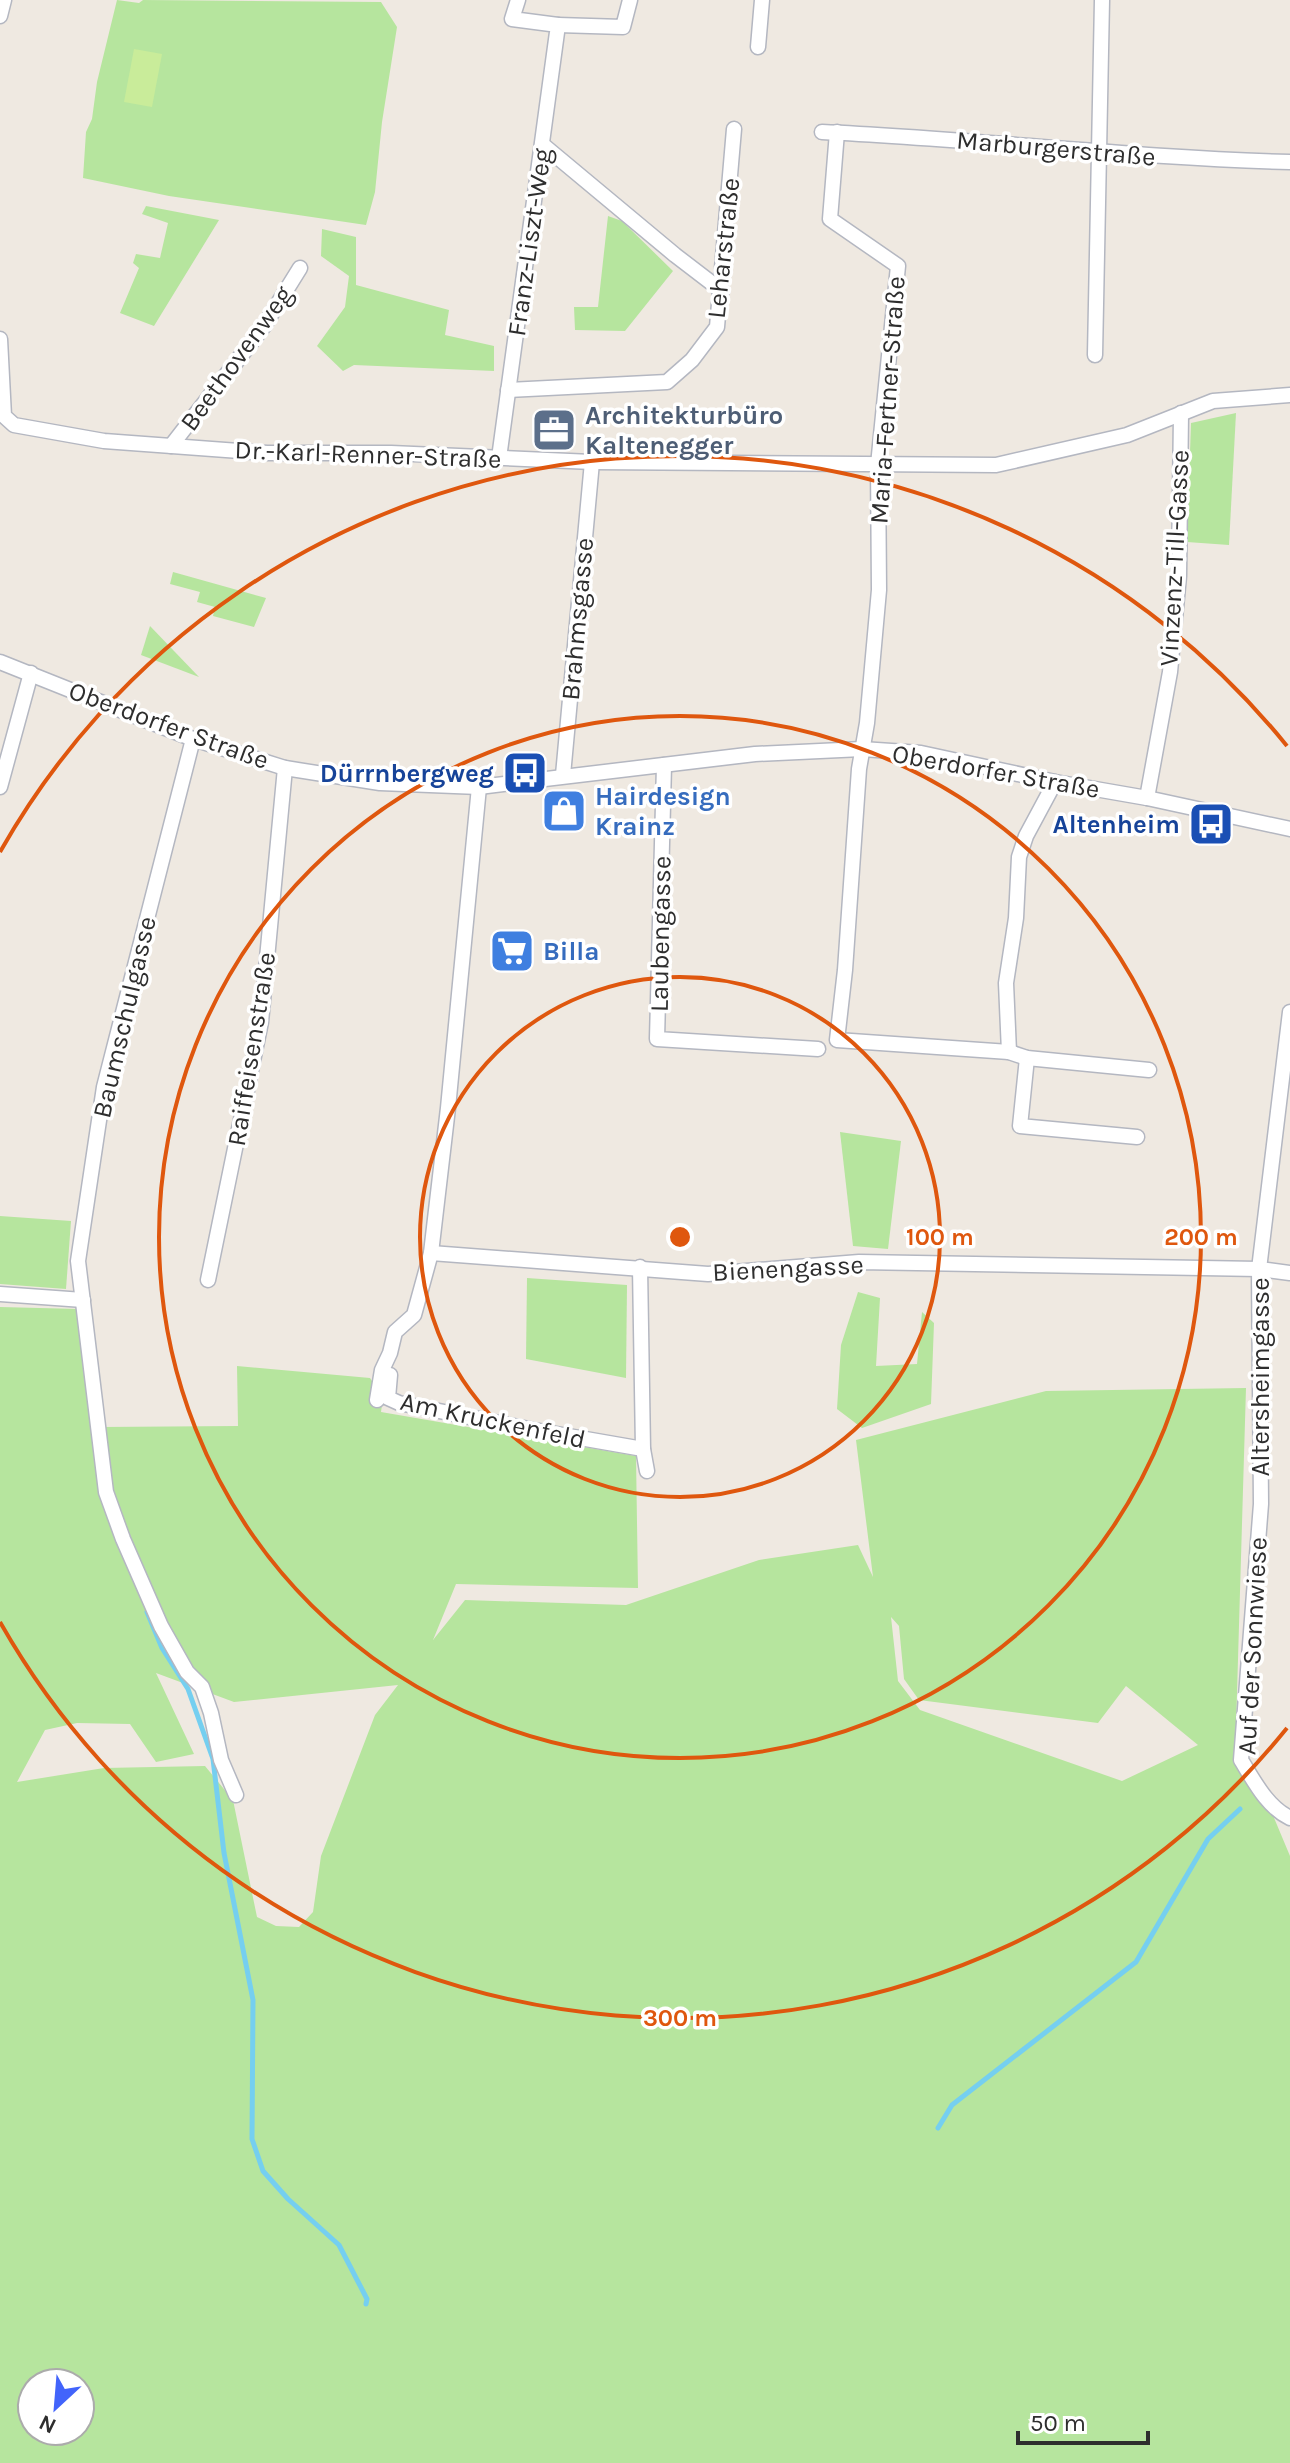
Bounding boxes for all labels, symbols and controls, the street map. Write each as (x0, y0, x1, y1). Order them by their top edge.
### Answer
street label: Marburgerstraße (955, 124, 1157, 173)
street label: Franz-Liszt-Weg (501, 146, 558, 338)
street label: Leharstraße (701, 176, 746, 320)
street label: Maria-Fertner-Straße (863, 275, 912, 525)
street label: Beethovenweg (173, 280, 300, 437)
place label: Architekturbüro Kaltenegger (585, 400, 783, 461)
office icon: Architekturbüro Kaltenegger (530, 406, 578, 454)
street label: Dr.-Karl-Renner-Straße (234, 434, 502, 475)
street label: Vinzenz-Till-Gasse (1153, 449, 1196, 667)
street label: Brahmsgasse (555, 536, 600, 702)
street label: Oberdorfer Straße (65, 675, 273, 776)
street label: Oberdorfer Straße (890, 738, 1102, 805)
bus stop icon: Dürrnbergweg (501, 749, 549, 797)
place label: Dürrnbergweg (320, 758, 494, 789)
place label: Hairdesign Krainz (595, 781, 731, 842)
shop icon: Hairdesign Krainz (540, 787, 588, 835)
bus stop icon: Altenheim (1187, 800, 1235, 848)
place label: Altenheim (1052, 809, 1180, 840)
street label: Laubengasse (644, 856, 677, 1012)
street label: Baumschulgasse (86, 913, 163, 1121)
supermarket icon: Billa (488, 927, 536, 975)
place label: Billa (543, 936, 599, 967)
street label: Raiffeisenstraße (221, 950, 282, 1148)
centre of rings (666, 1223, 694, 1251)
text: 100 m (906, 1223, 974, 1251)
text: 200 m (1164, 1223, 1238, 1251)
street label: Bienengasse (711, 1249, 865, 1288)
street label: Altersheimgasse (1245, 1277, 1276, 1477)
street label: Am Kruckenfeld (398, 1386, 588, 1455)
street label: Auf der Sonnwiese (1231, 1536, 1274, 1756)
text: 300 m (643, 2004, 717, 2032)
north arrow (16, 2367, 96, 2447)
scale bar (1018, 2395, 1148, 2445)
text: N (35, 2409, 60, 2439)
text: 50 m (1030, 2409, 1086, 2437)

